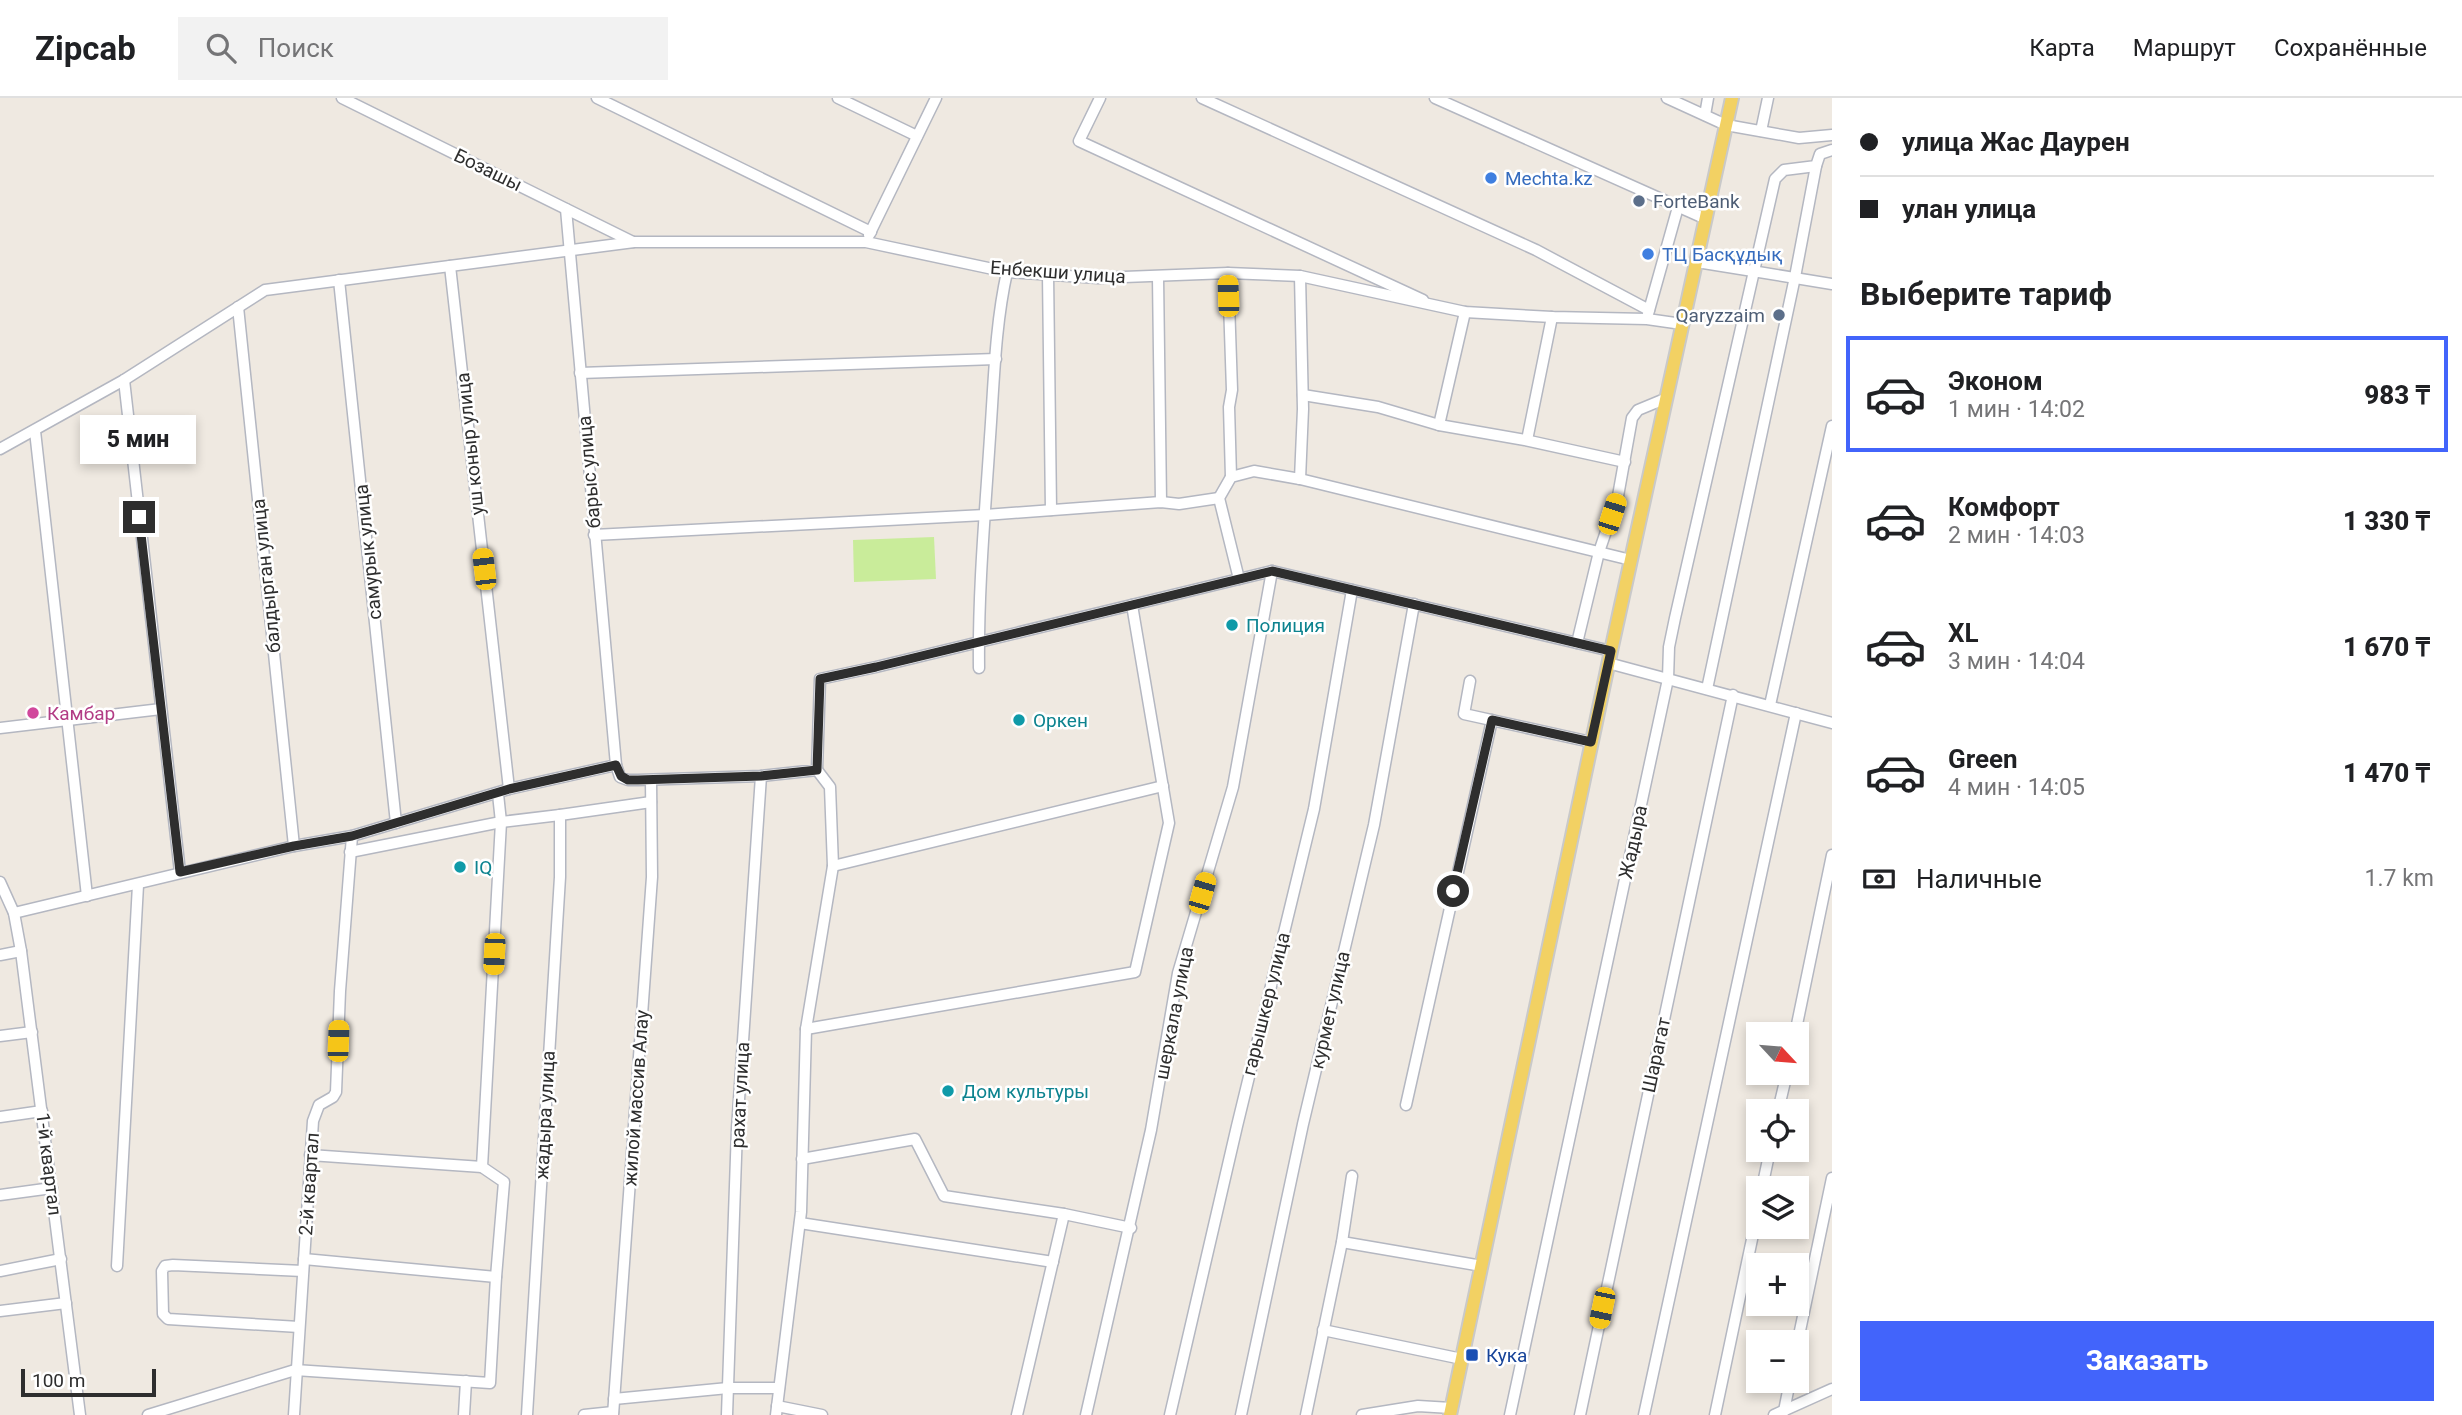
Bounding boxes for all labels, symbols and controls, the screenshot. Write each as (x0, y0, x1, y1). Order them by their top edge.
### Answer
search box (178, 17, 668, 80)
text: Zipcab (35, 29, 136, 68)
icon: search (202, 29, 240, 67)
text: Поиск (258, 33, 334, 63)
text: Карта (2029, 34, 2095, 62)
text: Маршрут (2133, 34, 2236, 62)
text: Сохранённые (2274, 34, 2427, 62)
text: улица Жас Даурен (1902, 127, 2130, 157)
street label: Бозашы (450, 144, 526, 196)
place label: Mechta.kz (1505, 167, 1593, 190)
marker: Mechta.kz (1483, 170, 1499, 186)
place label: ForteBank (1653, 190, 1740, 213)
marker: ForteBank (1631, 193, 1647, 209)
text: улан улица (1902, 194, 2036, 224)
place label: ТЦ Басқұдық (1662, 243, 1782, 266)
marker: ТЦ Басқұдық (1640, 246, 1656, 262)
street label: Енбекши улица (989, 256, 1127, 288)
car (1217, 275, 1240, 317)
text: Выберите тариф (1860, 275, 2112, 313)
place label: Qaryzzaim (1676, 304, 1765, 327)
marker: Qaryzzaim (1771, 307, 1787, 323)
icon: car (1864, 363, 1927, 426)
text: Эконом (1948, 366, 2043, 396)
street label: уш коныр улица (451, 372, 489, 516)
text: 983 ₸ (2364, 380, 2430, 410)
text: 1 мин · 14:02 (1948, 396, 2085, 423)
street label: барыс улица (573, 415, 605, 529)
callout: 5 мин (81, 416, 197, 464)
text: 5 мин (107, 426, 169, 453)
street label: самурык улица (349, 483, 387, 621)
icon: car (1864, 489, 1927, 552)
car (1596, 491, 1629, 537)
text: Комфорт (1948, 492, 2060, 522)
street label: балдырган улица (246, 498, 286, 654)
route end (123, 501, 155, 533)
text: 1 330 ₸ (2343, 506, 2430, 536)
text: 2 мин · 14:03 (1948, 522, 2085, 549)
car (472, 547, 497, 591)
place label: Полиция (1246, 614, 1325, 637)
icon: car (1864, 615, 1927, 678)
marker: Полиция (1224, 617, 1240, 633)
text: XL (1948, 618, 1979, 648)
text: 1 670 ₸ (2343, 632, 2430, 662)
text: 3 мин · 14:04 (1948, 648, 2085, 675)
place label: Камбар (47, 702, 115, 725)
marker: Камбар (25, 705, 41, 721)
place label: Оркен (1033, 709, 1088, 732)
marker: Оркен (1011, 712, 1027, 728)
icon: car (1864, 741, 1927, 804)
text: Green (1948, 744, 2018, 774)
text: 1 470 ₸ (2343, 758, 2430, 788)
text: 4 мин · 14:05 (1948, 774, 2085, 801)
street label: Жадыра (1614, 803, 1652, 881)
place label: IQ (474, 856, 492, 879)
marker: IQ (452, 859, 468, 875)
icon: cash (1860, 860, 1898, 898)
text: Наличные (1916, 864, 2042, 894)
text: 1.7 km (2365, 865, 2434, 892)
car (1187, 870, 1218, 916)
route start (1437, 875, 1469, 907)
street label: гарышкер улица (1237, 930, 1295, 1078)
car (483, 932, 506, 976)
street label: шеркала улица (1150, 945, 1198, 1081)
street label: курмет улица (1305, 949, 1355, 1071)
street label: жилой массив Алау (618, 1009, 654, 1187)
street label: Шарагат (1637, 1015, 1675, 1095)
car (327, 1020, 350, 1062)
north arrow (1746, 1022, 1810, 1085)
map controls (1746, 1022, 1809, 1393)
street label: рахат улица (726, 1041, 754, 1149)
street label: жадыра улица (530, 1050, 560, 1180)
place label: Дом культуры (962, 1080, 1089, 1103)
marker: Дом культуры (940, 1083, 956, 1099)
button: locate (1746, 1099, 1809, 1162)
street label: 1-й квартал (31, 1111, 67, 1217)
street label: 2-й квартал (294, 1132, 324, 1236)
button: layers (1746, 1176, 1809, 1239)
button: + (1746, 1253, 1809, 1316)
car (1588, 1285, 1617, 1331)
button: Заказать (1860, 1321, 2434, 1401)
button: − (1746, 1330, 1809, 1393)
place label: Кука (1486, 1344, 1527, 1367)
marker: Кука (1464, 1347, 1480, 1363)
scale bar (21, 1366, 156, 1398)
text: 100 m (32, 1369, 85, 1392)

